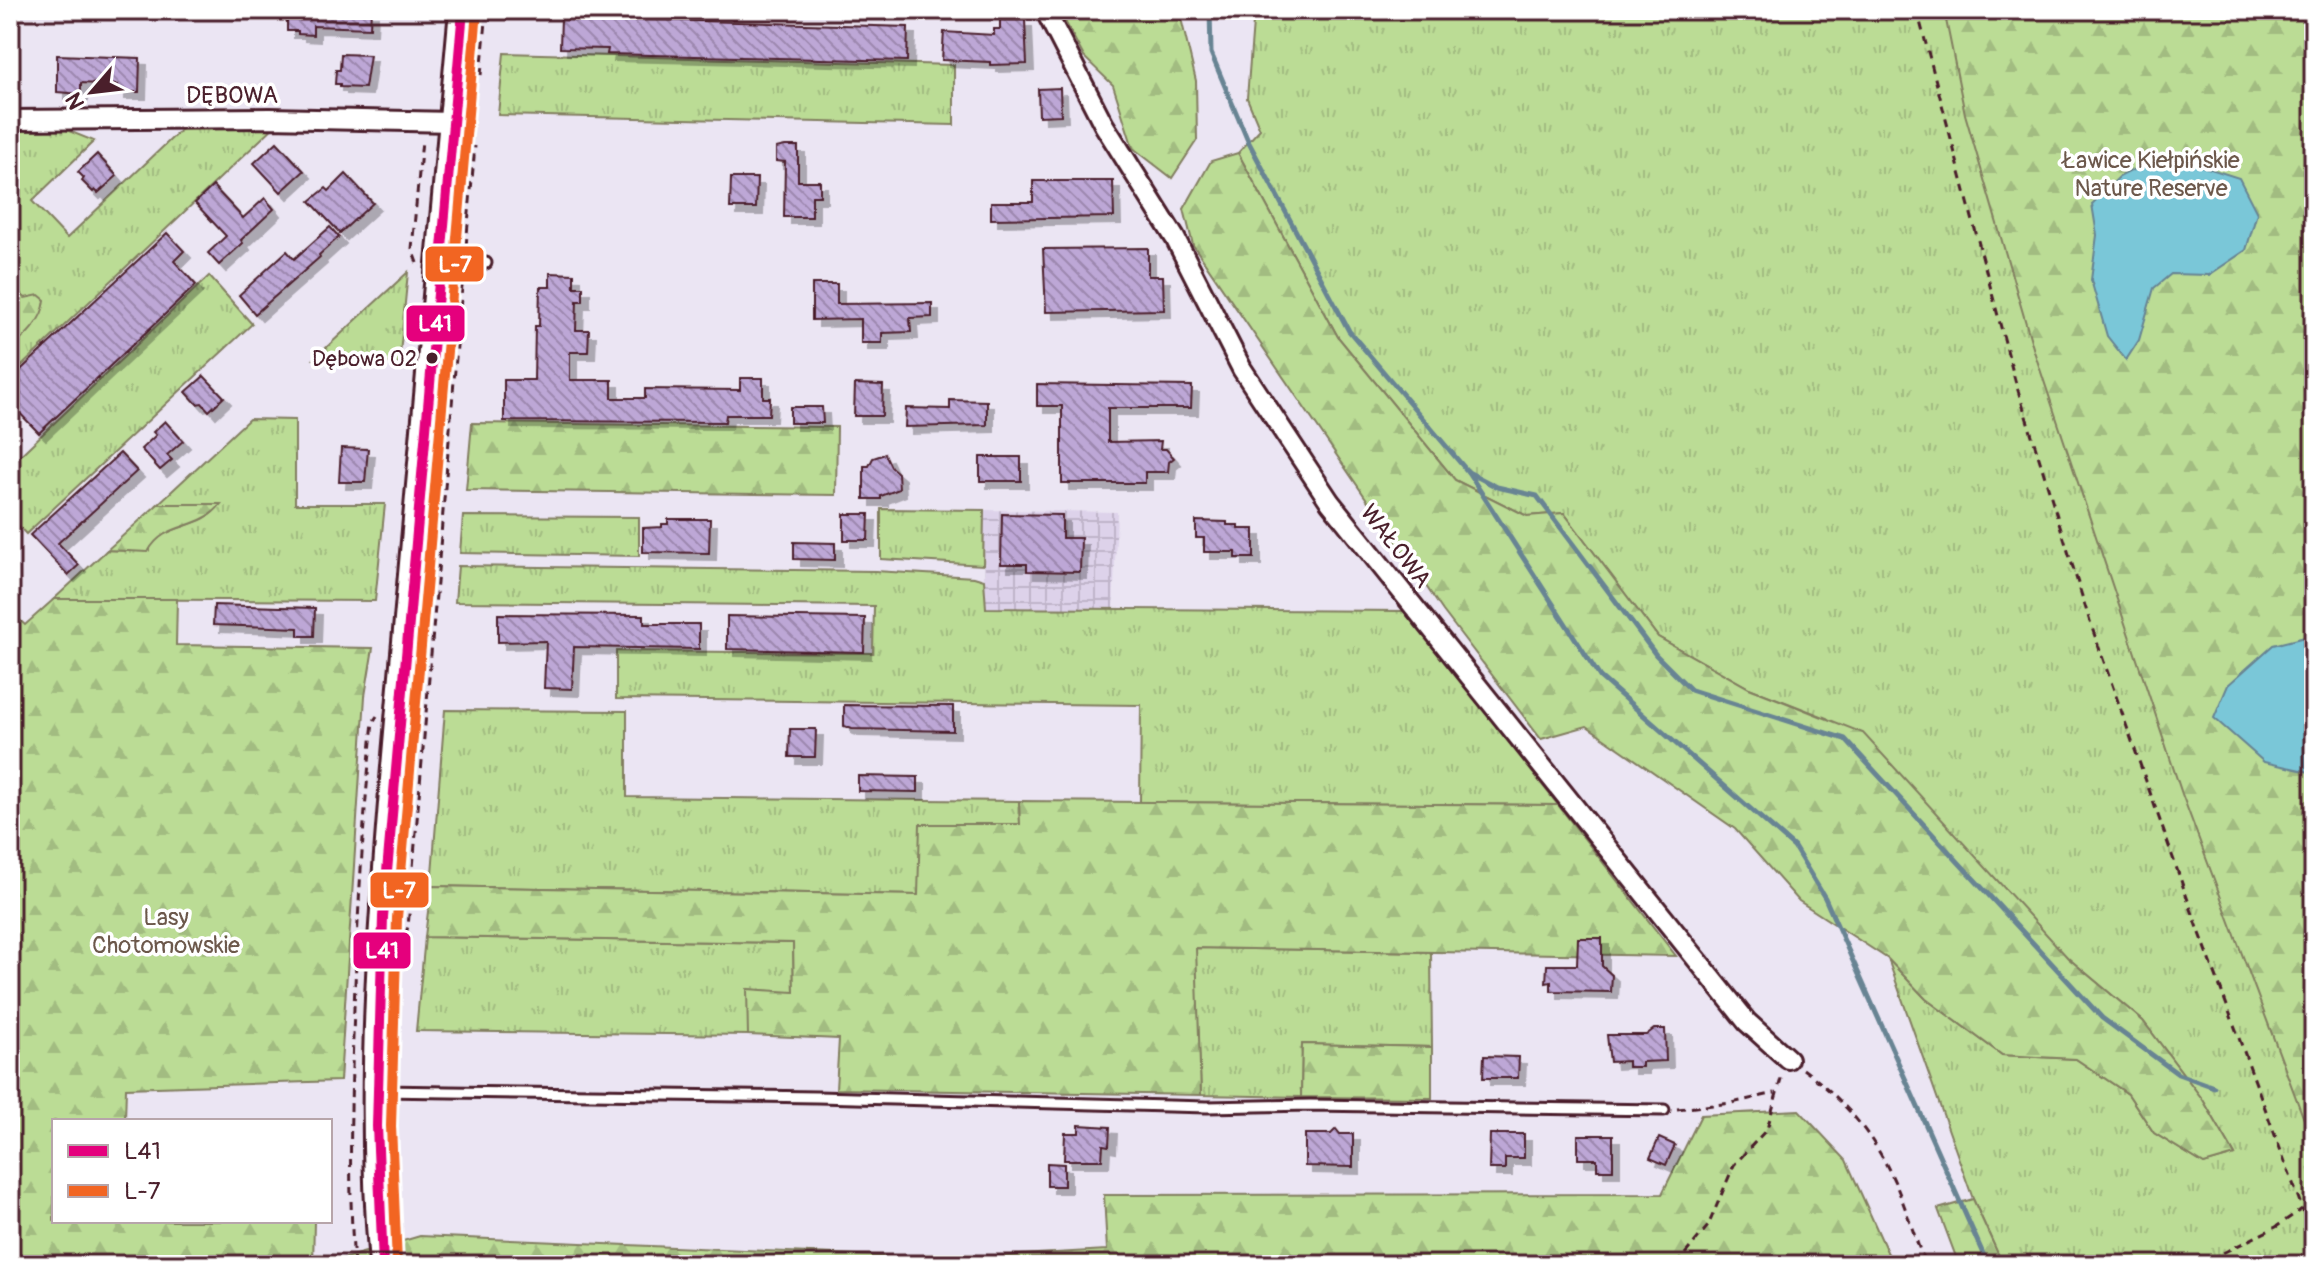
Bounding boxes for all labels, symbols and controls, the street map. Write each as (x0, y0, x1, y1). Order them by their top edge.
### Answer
north arrow (52, 52, 132, 132)
street label: DĘBOWA (186, 81, 278, 110)
text: N (59, 88, 91, 114)
park label: Ławice Kiełpińskie Nature Reserve (2060, 146, 2240, 203)
line badge: L-7 (424, 245, 485, 283)
text: L-7 (438, 251, 472, 279)
line badge: L41 (405, 304, 466, 343)
text: L41 (418, 310, 452, 338)
place label: Dębowa 02 (312, 345, 417, 373)
marker: Dębowa 02 (424, 350, 440, 366)
street label: WAŁOWA (1354, 499, 1437, 594)
line badge: L-7 (369, 871, 430, 909)
text: L-7 (382, 877, 416, 905)
park label: Lasy Chotomowskie (92, 903, 240, 960)
line badge: L41 (352, 931, 412, 970)
text: L41 (365, 937, 399, 965)
legend (52, 1119, 332, 1223)
text: L41 (124, 1137, 161, 1166)
text: L-7 (124, 1177, 161, 1206)

